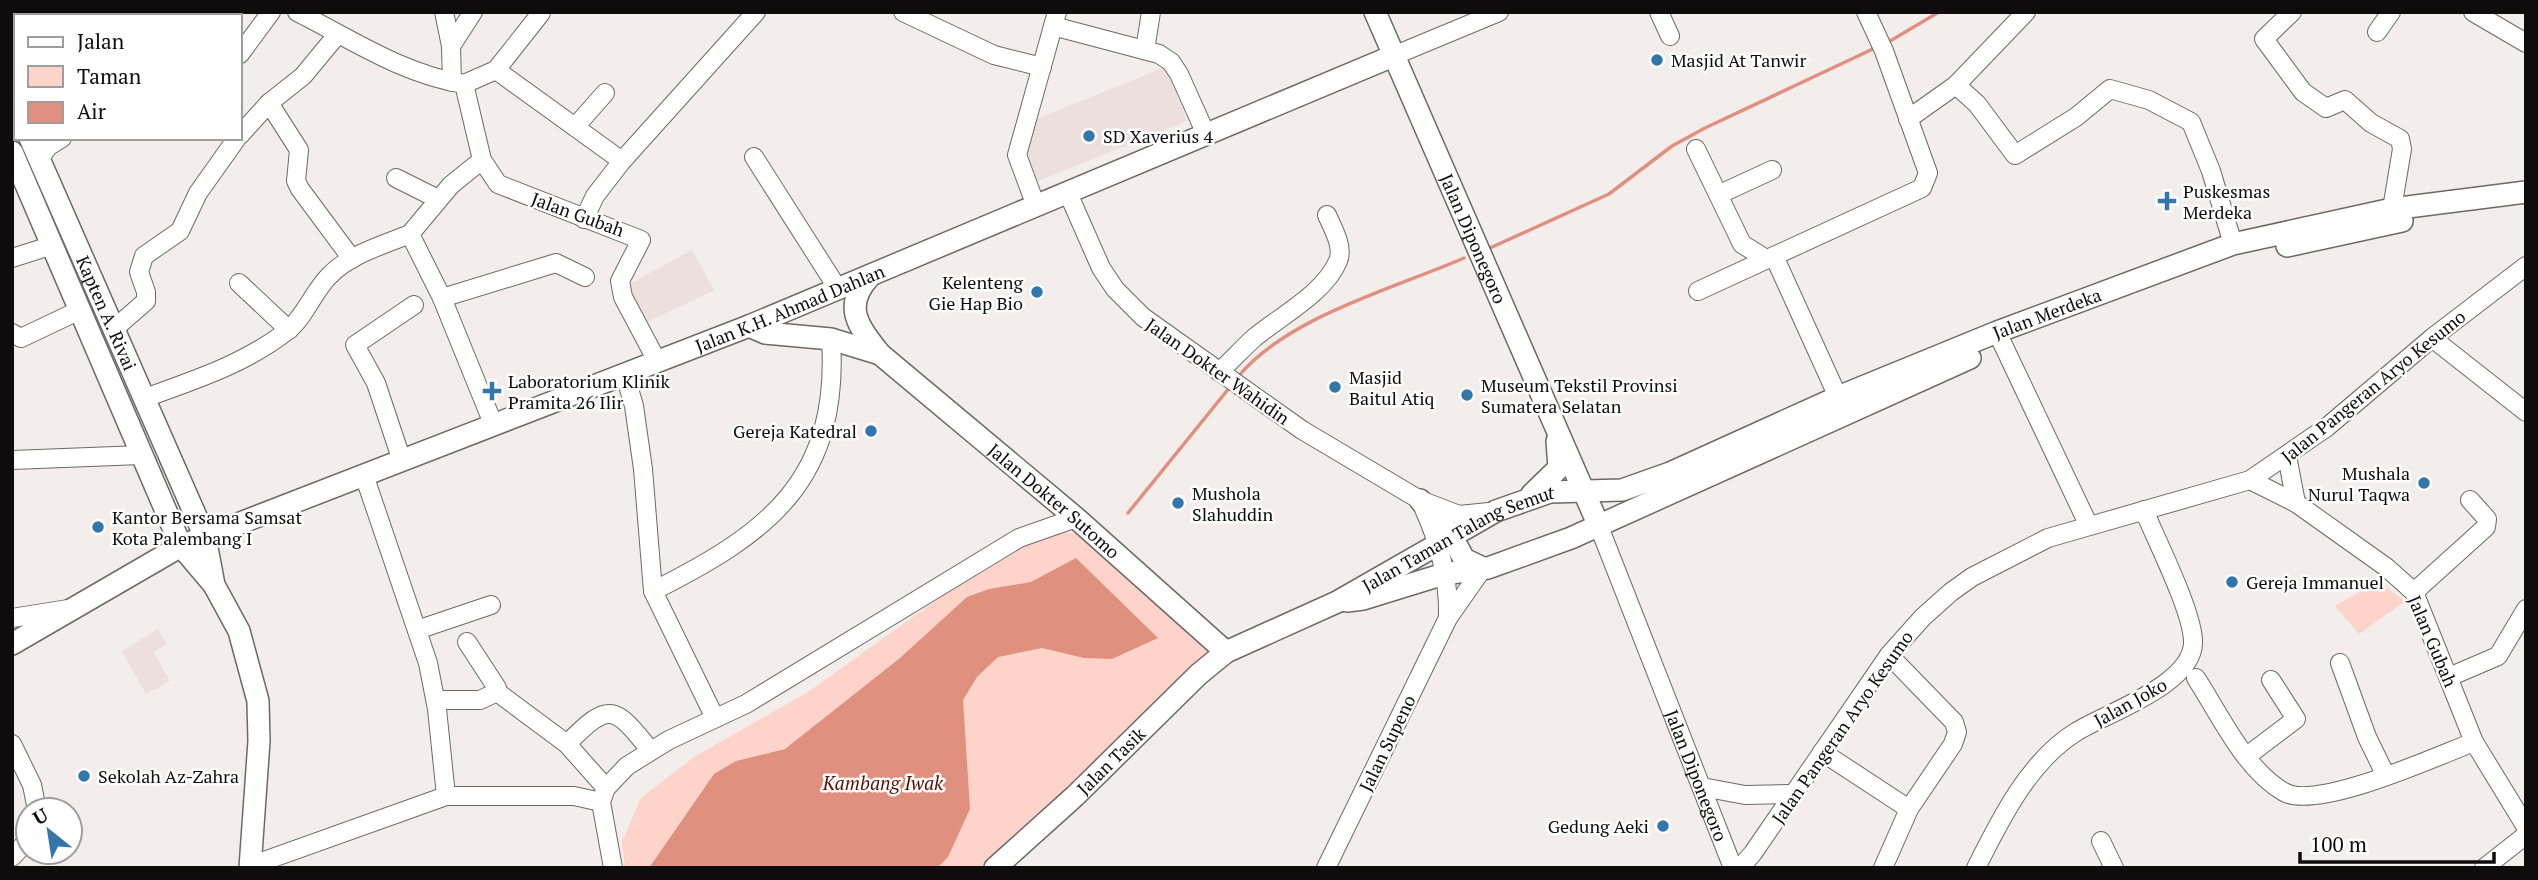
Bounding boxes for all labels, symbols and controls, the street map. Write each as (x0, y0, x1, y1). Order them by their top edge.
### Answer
legend (14, 14, 242, 140)
text: Jalan (77, 27, 125, 55)
place label: Masjid At Tanwir (1671, 48, 1807, 72)
marker: Masjid At Tanwir (1649, 52, 1665, 68)
text: Taman (77, 62, 142, 90)
text: Air (77, 97, 106, 125)
place label: SD Xaverius 4 (1103, 124, 1214, 148)
marker: SD Xaverius 4 (1081, 128, 1097, 144)
street label: Jalan Diponegoro (1435, 170, 1512, 307)
place label: Puskesmas Merdeka (2183, 179, 2270, 224)
street label: Jalan Gubah (528, 186, 628, 242)
marker: Puskesmas Merdeka (2157, 191, 2177, 211)
street label: Kapten A. Rivai (71, 252, 142, 374)
street label: Jalan K.H. Ahmad Dahlan (692, 258, 888, 358)
place label: Kelenteng Gie Hap Bio (929, 270, 1024, 315)
street label: Jalan Merdeka (1989, 282, 2104, 344)
marker: Kelenteng Gie Hap Bio (1029, 284, 1045, 300)
street label: Jalan Pangeran Aryo Kesumo (2276, 304, 2470, 468)
street label: Jalan Dokter Wahidin (1141, 312, 1295, 430)
place label: Masjid Baitul Atiq (1349, 365, 1435, 410)
place label: Laboratorium Klinik Pramita 26 Ilir (508, 369, 671, 414)
place label: Museum Tekstil Provinsi Sumatera Selatan (1481, 373, 1678, 418)
marker: Masjid Baitul Atiq (1327, 379, 1343, 395)
marker: Laboratorium Klinik Pramita 26 Ilir (482, 381, 502, 401)
marker: Museum Tekstil Provinsi Sumatera Selatan (1459, 387, 1475, 403)
place label: Gereja Katedral (733, 419, 857, 443)
marker: Gereja Katedral (863, 423, 879, 439)
street label: Jalan Dokter Sutomo (983, 438, 1125, 564)
place label: Mushala Nurul Taqwa (2308, 461, 2410, 506)
marker: Mushala Nurul Taqwa (2416, 475, 2432, 491)
street label: Jalan Taman Talang Semut (1358, 480, 1555, 597)
place label: Mushola Slahuddin (1192, 481, 1273, 526)
marker: Mushola Slahuddin (1170, 495, 1186, 511)
place label: Kantor Bersama Samsat Kota Palembang I (112, 505, 302, 550)
marker: Kantor Bersama Samsat Kota Palembang I (90, 519, 106, 535)
place label: Gereja Immanuel (2246, 570, 2384, 594)
marker: Gereja Immanuel (2224, 574, 2240, 590)
street label: Jalan Gubah (2403, 592, 2463, 691)
street label: Jalan Pangeran Aryo Kesumo (1766, 626, 1918, 828)
street label: Jalan Joko (2089, 672, 2171, 732)
street label: Jalan Supeno (1353, 691, 1421, 795)
street label: Jalan Diponegoro (1660, 706, 1733, 845)
street label: Jalan Tasik (1071, 721, 1151, 800)
place label: Sekolah Az-Zahra (98, 764, 239, 788)
marker: Sekolah Az-Zahra (76, 768, 92, 784)
water label: Kambang Iwak (822, 770, 944, 795)
north arrow (14, 796, 84, 866)
text: U (28, 801, 53, 830)
place label: Gedung Aeki (1548, 814, 1649, 838)
marker: Gedung Aeki (1655, 818, 1671, 834)
scale bar (2300, 820, 2494, 864)
text: 100 m (2310, 830, 2367, 858)

